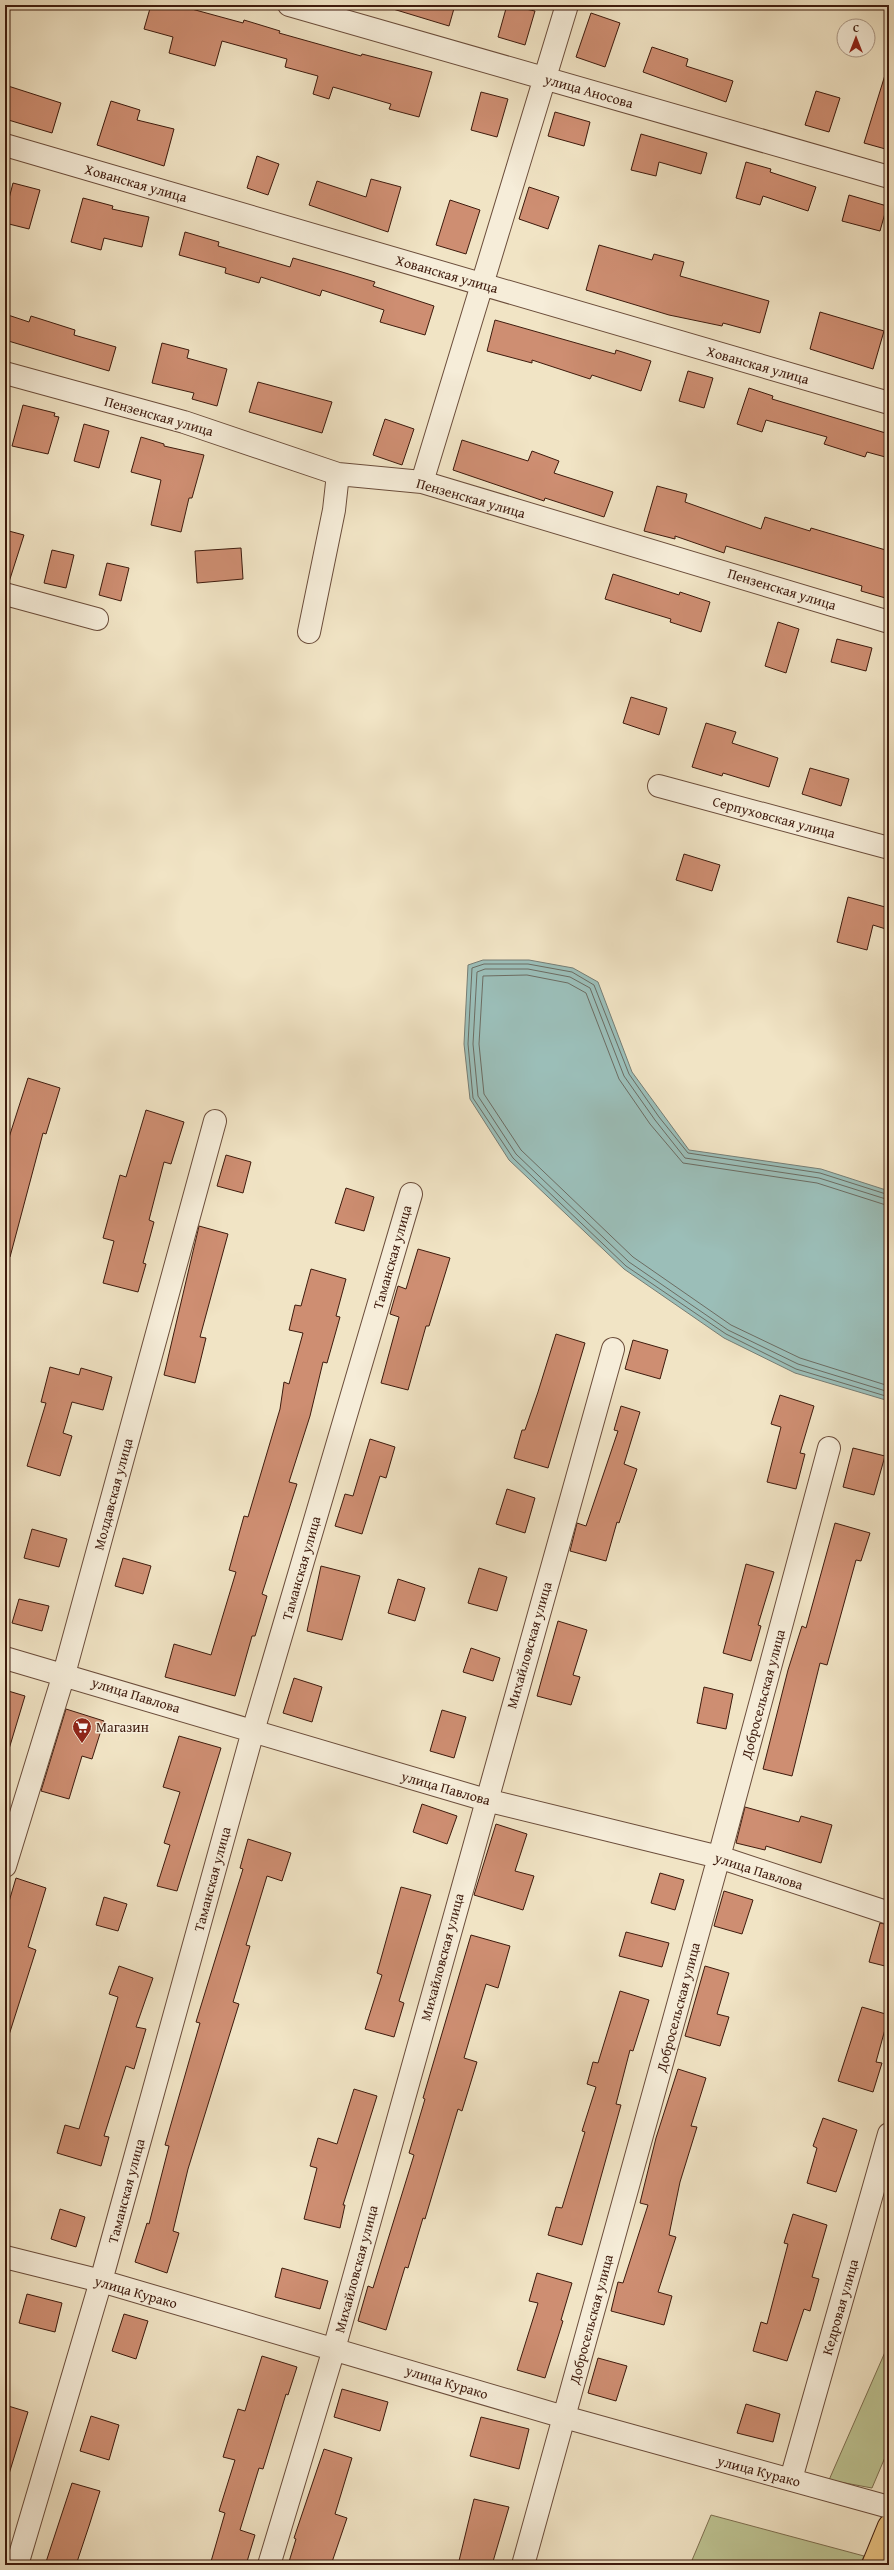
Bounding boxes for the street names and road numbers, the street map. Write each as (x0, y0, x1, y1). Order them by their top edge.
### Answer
street label: улица Аносова (541, 69, 636, 113)
street label: Хованская улица (82, 159, 190, 207)
street label: Хованская улица (393, 250, 501, 298)
street label: Хованская улица (704, 341, 812, 389)
street label: Пензенская улица (102, 391, 216, 441)
street label: Пензенская улица (414, 473, 528, 523)
street label: Пензенская улица (725, 563, 839, 615)
street label: Серпуховская улица (711, 791, 838, 843)
street label: Таманская улица (368, 1202, 417, 1311)
street label: Молдавская улица (88, 1436, 138, 1552)
street label: Таманская улица (277, 1513, 326, 1622)
street label: Михайловская улица (501, 1579, 557, 1711)
street label: Добросельская улица (736, 1627, 790, 1762)
street label: улица Павлова (88, 1672, 183, 1718)
street label: улица Павлова (398, 1765, 493, 1810)
street label: Таманская улица (188, 1824, 236, 1933)
street label: улица Павлова (711, 1847, 806, 1895)
street label: Михайловская улица (415, 1891, 469, 2023)
street label: Добросельская улица (651, 1940, 705, 2075)
street label: Таманская улица (102, 2136, 150, 2245)
street label: Михайловская улица (329, 2203, 383, 2335)
street label: Добросельская улица (564, 2252, 618, 2387)
street label: Кедровая улица (817, 2256, 863, 2357)
street label: улица Курако (91, 2270, 180, 2313)
street label: улица Курако (402, 2360, 491, 2404)
street label: улица Курако (714, 2450, 803, 2492)

